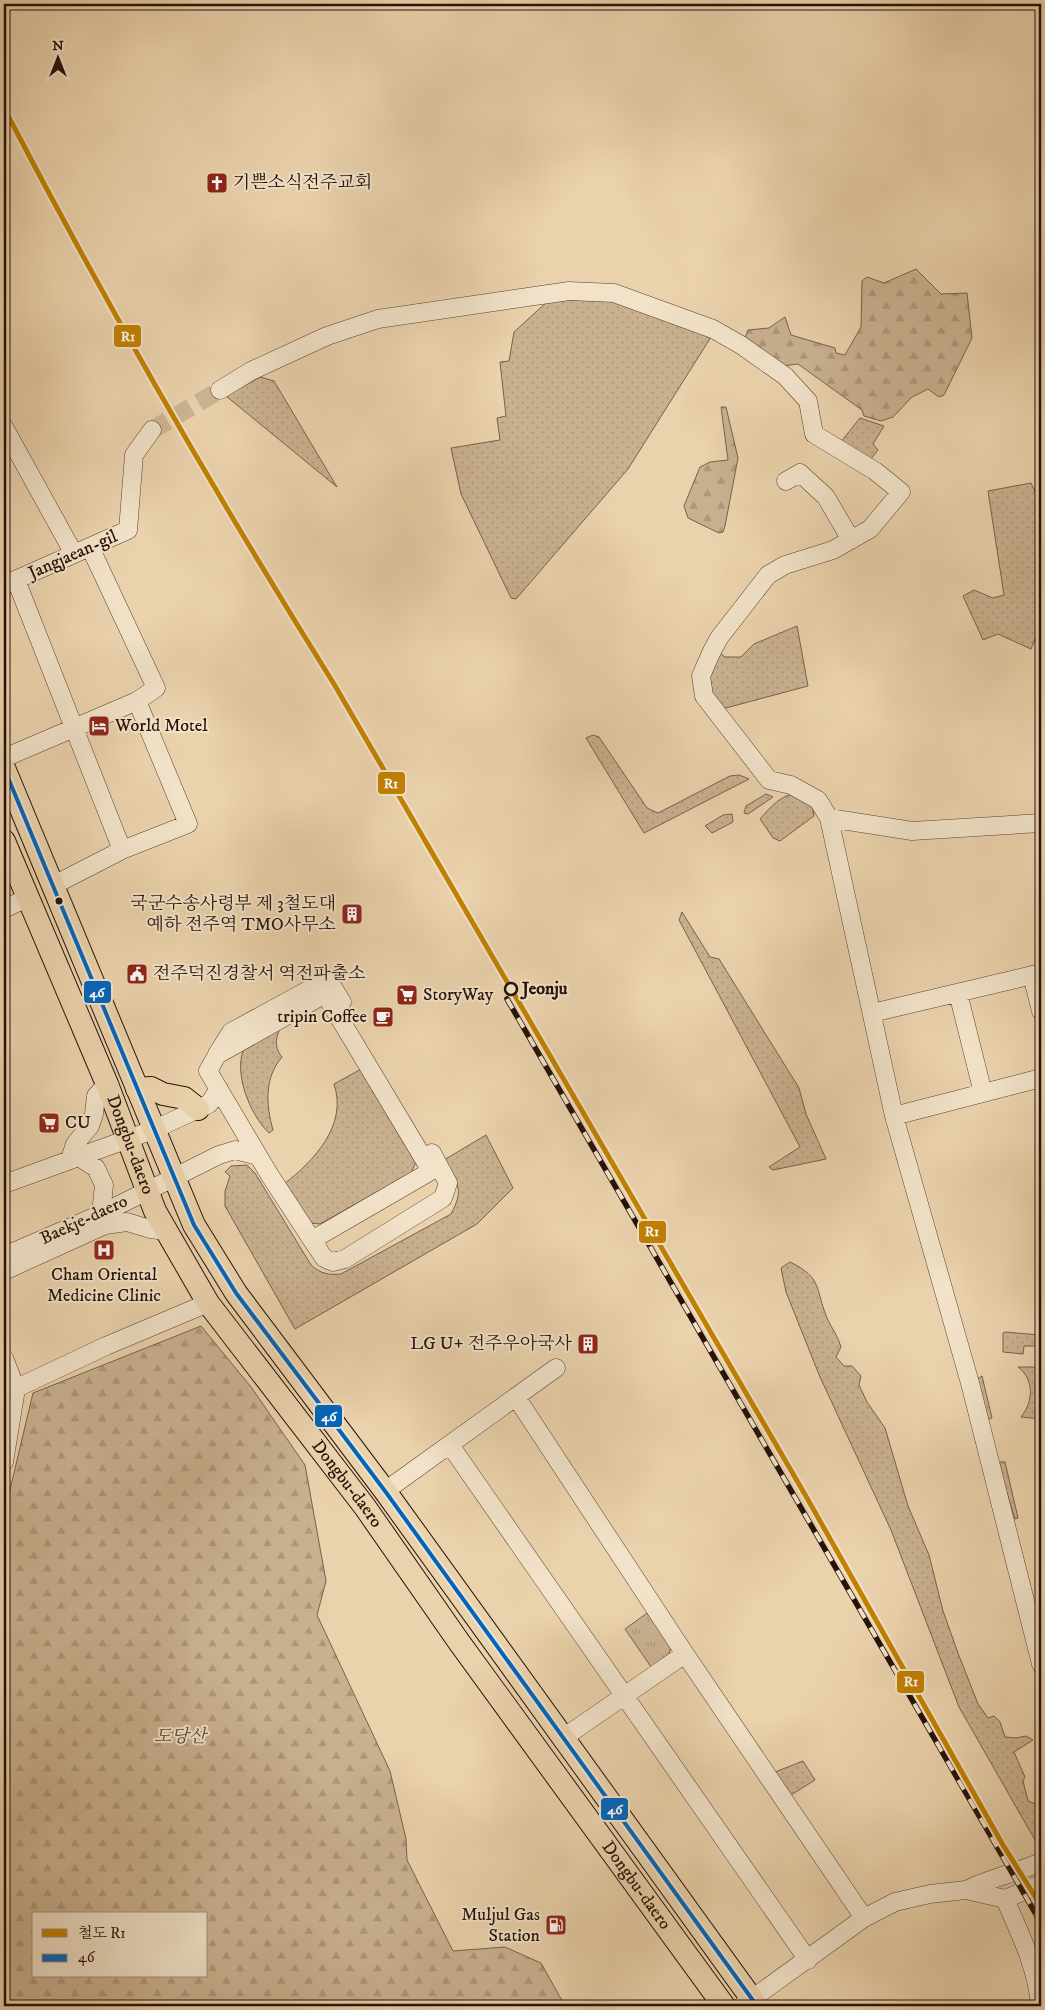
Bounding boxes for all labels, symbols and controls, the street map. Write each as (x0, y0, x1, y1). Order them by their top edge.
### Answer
north arrow (32, 32, 82, 82)
text: N (52, 37, 64, 55)
church icon: 기쁜소식전주교회 (205, 171, 229, 195)
place label: 기쁜소식전주교회 (233, 172, 372, 194)
line badge: R1 (113, 324, 142, 348)
text: R1 (121, 328, 135, 346)
street label: Jangjaean-gil (23, 525, 122, 585)
hotel icon: World Motel (87, 714, 111, 738)
place label: World Motel (114, 715, 208, 737)
line badge: R1 (377, 771, 406, 795)
text: R1 (384, 775, 398, 793)
place label: 국군수송사령부 제 3철도대 예하 전주역 TMO사무소 (130, 893, 336, 936)
unlabelled marker (54, 896, 64, 906)
building icon: 국군수송사령부 제 3철도대 예하 전주역 TMO사무소 (340, 902, 364, 926)
public building icon: 전주덕진경찰서 역전파출소 (125, 962, 149, 986)
place label: 전주덕진경찰서 역전파출소 (153, 963, 366, 985)
place label: Jeonju (520, 978, 568, 1000)
line badge: 46 (83, 980, 112, 1004)
marker: Jeonju (504, 982, 518, 996)
supermarket icon: StoryWay (395, 983, 419, 1007)
text: 46 (88, 984, 105, 1002)
place label: StoryWay (423, 984, 494, 1006)
cafe icon: tripin Coffee (371, 1005, 395, 1029)
place label: tripin Coffee (277, 1006, 367, 1028)
street label: Dongbu-daero (101, 1092, 159, 1198)
supermarket icon: CU (37, 1111, 61, 1135)
place label: CU (65, 1112, 91, 1134)
street label: Baekje-daero (37, 1190, 131, 1250)
line badge: R1 (638, 1220, 667, 1244)
text: R1 (645, 1223, 659, 1241)
hospital icon: Cham Oriental Medicine Clinic (92, 1238, 116, 1262)
place label: Cham Oriental Medicine Clinic (47, 1264, 161, 1307)
building icon: LG U+ 전주우아국사 (576, 1332, 600, 1356)
place label: LG U+ 전주우아국사 (410, 1333, 573, 1355)
line badge: 46 (314, 1404, 343, 1428)
text: 46 (320, 1408, 337, 1426)
street label: Dongbu-daero (307, 1436, 387, 1532)
line badge: R1 (896, 1670, 925, 1694)
text: R1 (904, 1673, 918, 1691)
park label: 도당산 (154, 1726, 209, 1748)
line badge: 46 (600, 1797, 629, 1821)
text: 46 (606, 1801, 623, 1819)
street label: Dongbu-daero (597, 1837, 676, 1934)
place label: Muljul Gas Station (461, 1904, 541, 1947)
legend (32, 1912, 208, 1978)
fuel station icon: Muljul Gas Station (544, 1913, 568, 1937)
text: 철도 R1 (78, 1924, 126, 1943)
text: 46 (78, 1948, 96, 1967)

